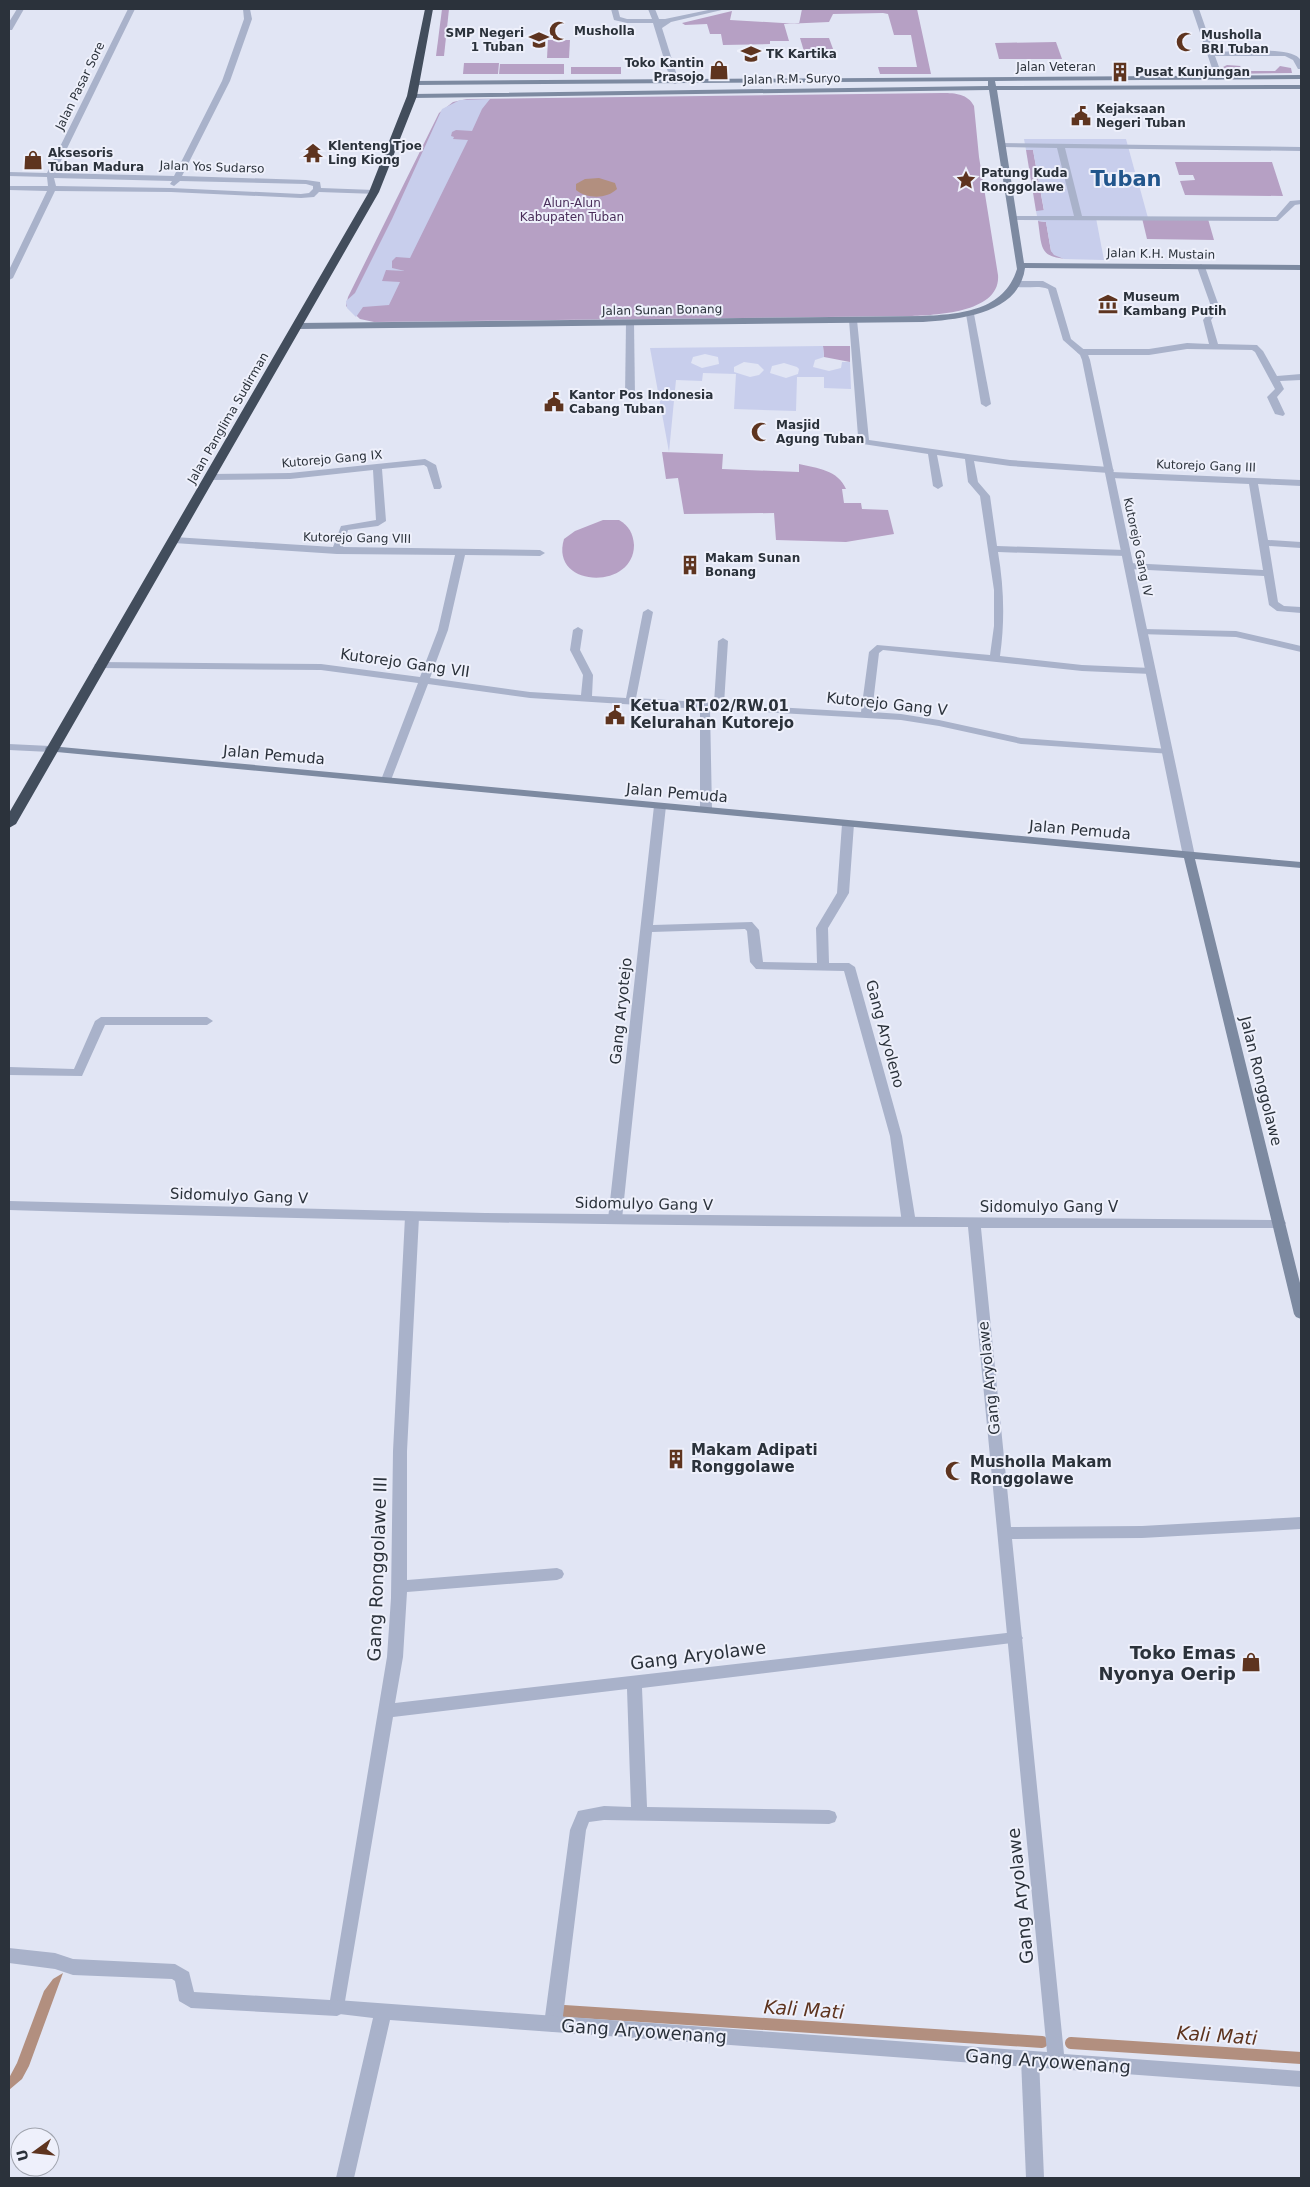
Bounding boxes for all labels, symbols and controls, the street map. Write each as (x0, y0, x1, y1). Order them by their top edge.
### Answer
mosque icon: Musholla (548, 20, 570, 42)
place label: Musholla (574, 24, 635, 38)
place label: SMP Negeri 1 Tuban (446, 26, 524, 54)
place label: Musholla BRI Tuban (1201, 28, 1269, 56)
school or university icon: SMP Negeri 1 Tuban (528, 29, 550, 51)
mosque icon: Musholla BRI Tuban (1175, 31, 1197, 53)
street label: Jalan Pasar Sore (52, 40, 107, 133)
school or university icon: TK Kartika (740, 43, 762, 65)
place label: TK Kartika (766, 47, 837, 61)
place label: Toko Kantin Prasojo (625, 56, 704, 84)
shop icon: Toko Kantin Prasojo (708, 59, 730, 81)
street label: Jalan Veteran (1015, 60, 1096, 74)
building icon: Pusat Kunjungan (1109, 61, 1131, 83)
place label: Pusat Kunjungan (1135, 65, 1250, 79)
street label: Jalan R.M. Suryo (742, 71, 841, 87)
place label: Kejaksaan Negeri Tuban (1096, 102, 1186, 130)
public building icon: Kejaksaan Negeri Tuban (1070, 105, 1092, 127)
place label: Klenteng Tjoe Ling Kiong (328, 139, 422, 167)
temple icon: Klenteng Tjoe Ling Kiong (302, 142, 324, 164)
place label: Aksesoris Tuban Madura (48, 146, 144, 174)
shop icon: Aksesoris Tuban Madura (22, 149, 44, 171)
street label: Jalan Yos Sudarso (158, 158, 265, 176)
place label: Patung Kuda Ronggolawe (981, 166, 1067, 194)
district label: Tuban (1090, 167, 1162, 191)
place icon: Patung Kuda Ronggolawe (955, 169, 977, 191)
park label: Alun-Alun Kabupaten Tuban (520, 196, 624, 224)
street label: Jalan K.H. Mustain (1106, 246, 1215, 262)
place label: Museum Kambang Putih (1123, 290, 1227, 318)
museum icon: Museum Kambang Putih (1097, 293, 1119, 315)
street label: Jalan Sunan Bonang (601, 302, 722, 318)
street label: Jalan Panglima Sudirman (184, 350, 271, 487)
place label: Kantor Pos Indonesia Cabang Tuban (569, 388, 713, 416)
public building icon: Kantor Pos Indonesia Cabang Tuban (543, 391, 565, 413)
place label: Masjid Agung Tuban (776, 418, 864, 446)
mosque icon: Masjid Agung Tuban (750, 421, 772, 443)
street label: Kutorejo Gang IX (281, 448, 383, 470)
street label: Kutorejo Gang III (1156, 457, 1256, 475)
street label: Kutorejo Gang IV (1121, 496, 1156, 599)
street label: Kutorejo Gang VIII (303, 530, 411, 546)
place label: Makam Sunan Bonang (705, 551, 800, 579)
building icon: Makam Sunan Bonang (679, 554, 701, 576)
street label: Kutorejo Gang VII (339, 645, 471, 681)
street label: Kutorejo Gang V (826, 689, 949, 719)
place label: Ketua RT.02/RW.01 Kelurahan Kutorejo (630, 697, 794, 732)
public building icon: Ketua RT.02/RW.01 Kelurahan Kutorejo (604, 704, 626, 726)
street label: Jalan Pemuda (221, 742, 326, 768)
street label: Jalan Pemuda (624, 780, 729, 806)
street label: Jalan Pemuda (1027, 817, 1132, 843)
street label: Gang Aryotejo (606, 957, 636, 1065)
street label: Gang Aryoleno (862, 978, 908, 1090)
street label: Jalan Ronggolawe (1236, 1013, 1286, 1148)
street label: Sidomulyo Gang V (170, 1185, 309, 1207)
street label: Sidomulyo Gang V (575, 1194, 714, 1214)
street label: Sidomulyo Gang V (980, 1198, 1119, 1216)
street label: Gang Aryolawe (974, 1320, 1004, 1436)
place label: Makam Adipati Ronggolawe (691, 1441, 818, 1476)
building icon: Makam Adipati Ronggolawe (665, 1448, 687, 1470)
place label: Musholla Makam Ronggolawe (970, 1453, 1112, 1488)
mosque icon: Musholla Makam Ronggolawe (944, 1460, 966, 1482)
street label: Gang Ronggolawe III (363, 1476, 391, 1662)
street label: Gang Aryolawe (629, 1636, 767, 1674)
place label: Toko Emas Nyonya Oerip (1098, 1642, 1236, 1684)
shop icon: Toko Emas Nyonya Oerip (1240, 1651, 1262, 1673)
street label: Gang Aryolawe (1002, 1827, 1038, 1965)
water label: Kali Mati (763, 1995, 846, 2023)
street label: Gang Aryowenang (560, 2015, 728, 2047)
water label: Kali Mati (1176, 2021, 1259, 2049)
street label: Gang Aryowenang (964, 2045, 1132, 2077)
north arrow (10, 2127, 60, 2177)
text: U (13, 2148, 32, 2163)

